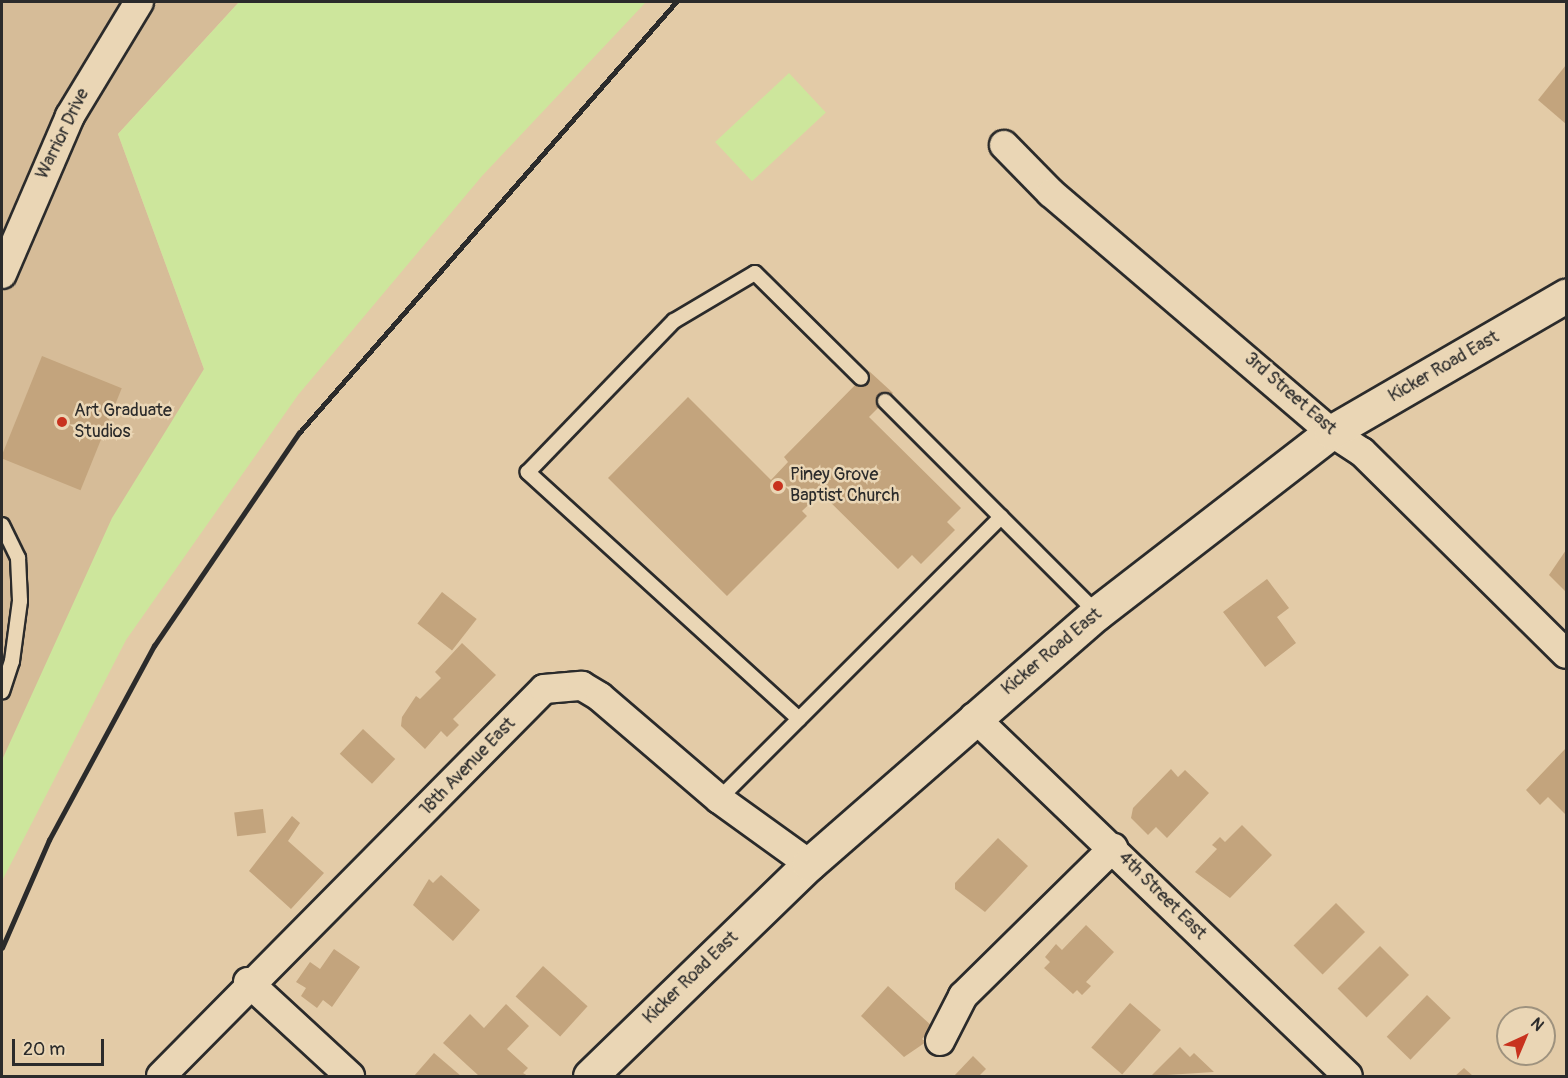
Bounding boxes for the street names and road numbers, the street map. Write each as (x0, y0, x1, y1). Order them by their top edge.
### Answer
street label: Warrior Drive (32, 85, 94, 183)
street label: Kicker Road East (1385, 327, 1503, 407)
street label: 3rd Street East (1240, 348, 1340, 440)
street label: Kicker Road East (998, 604, 1106, 700)
street label: 18th Avenue East (416, 713, 520, 821)
street label: 4th Street East (1113, 847, 1211, 945)
street label: Kicker Road East (639, 927, 743, 1029)

